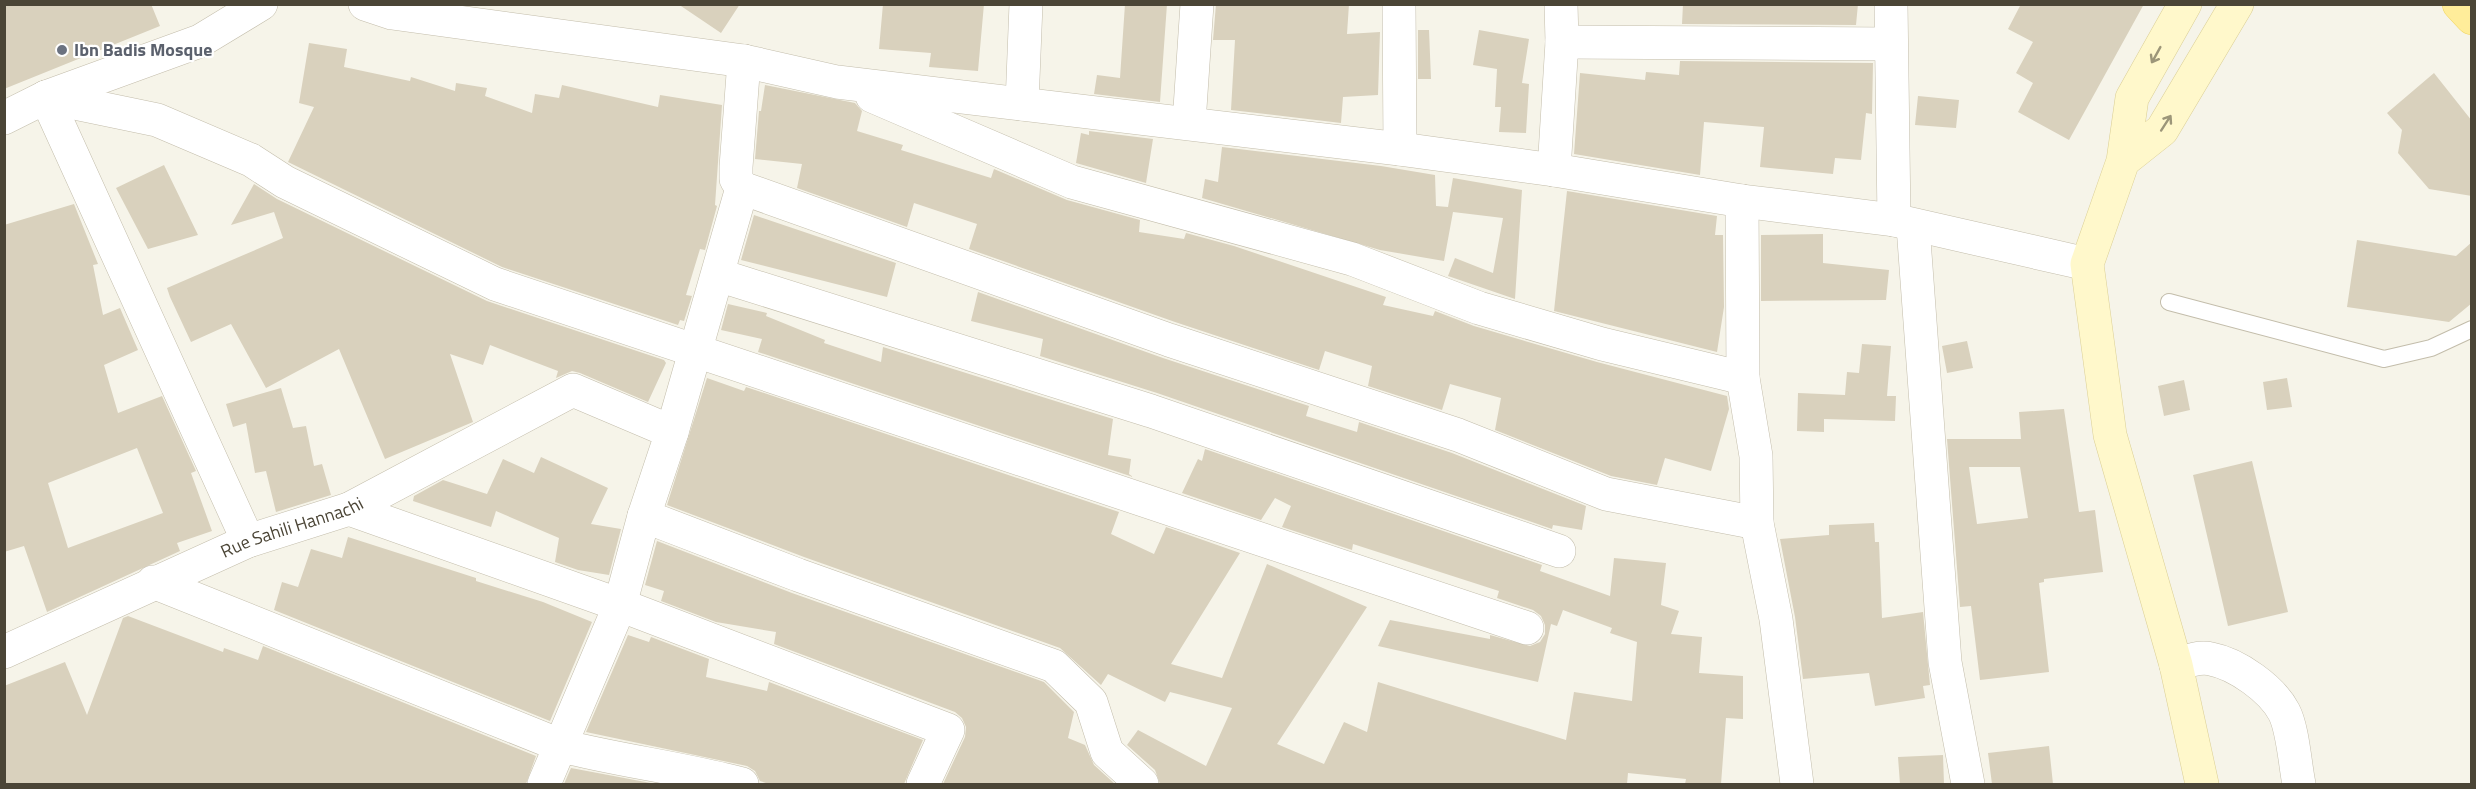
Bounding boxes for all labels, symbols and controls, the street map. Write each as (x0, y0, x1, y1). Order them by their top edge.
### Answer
place label: Ibn Badis Mosque (74, 36, 212, 63)
marker: Ibn Badis Mosque (55, 43, 69, 57)
one-way arrow (2150, 46, 2161, 64)
one-way arrow (2160, 114, 2173, 131)
street label: Rue Sahili Hannachi (216, 490, 368, 565)

